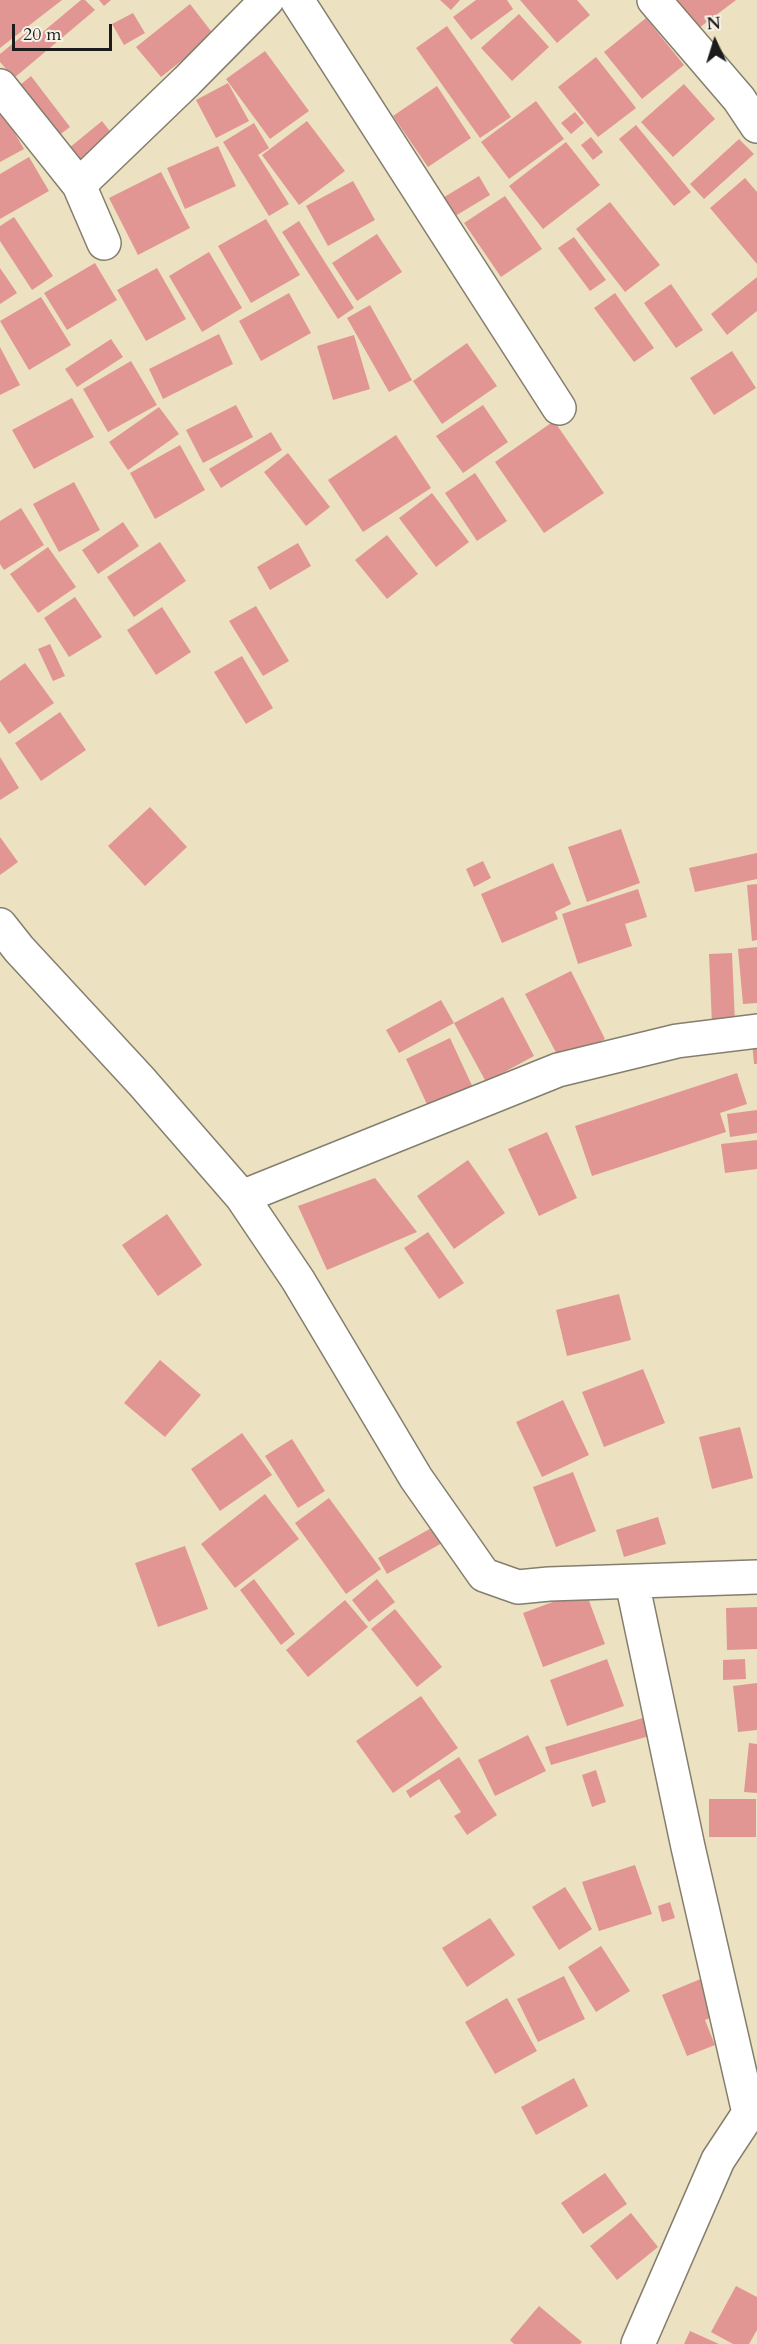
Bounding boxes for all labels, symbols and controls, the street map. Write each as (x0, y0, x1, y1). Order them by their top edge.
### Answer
scale bar (15, 12, 116, 50)
north arrow (685, 12, 745, 72)
text: N (706, 13, 721, 36)
text: 20 m (23, 22, 62, 47)

